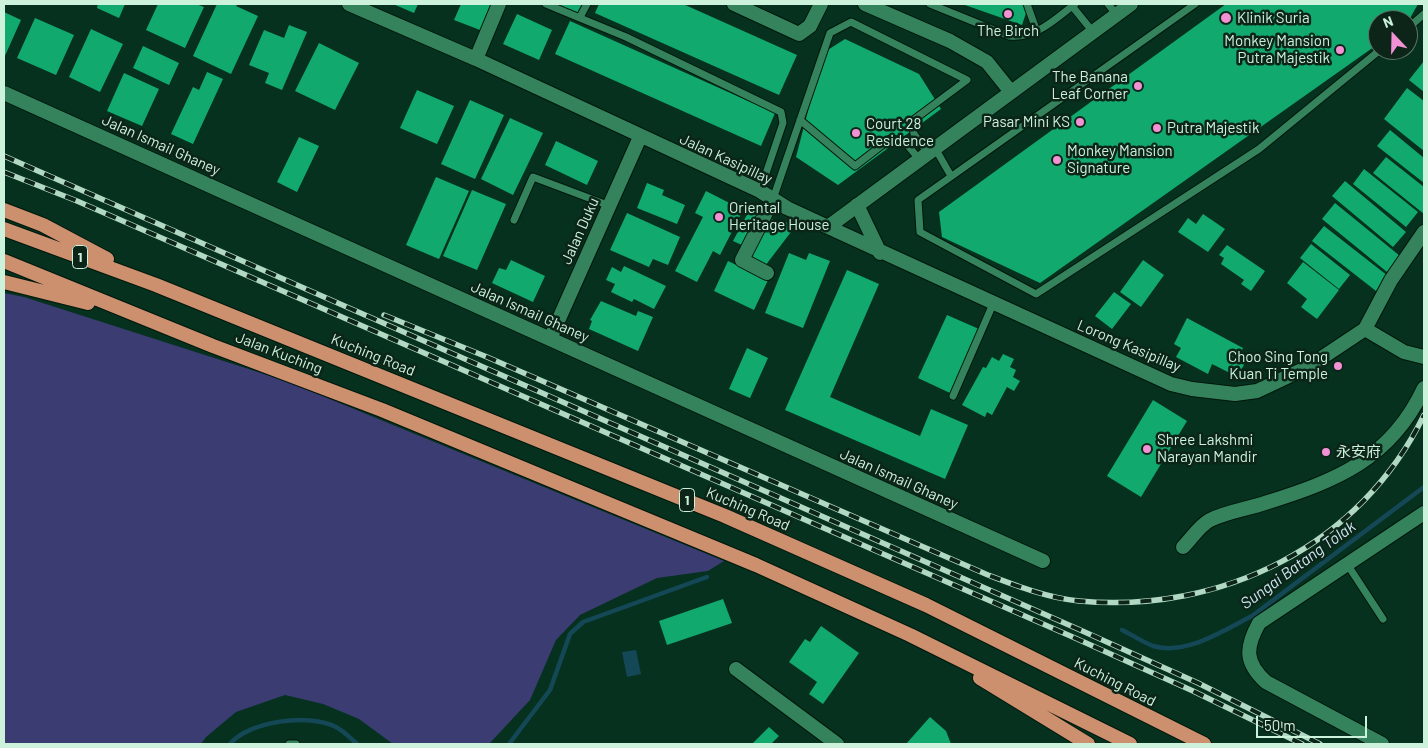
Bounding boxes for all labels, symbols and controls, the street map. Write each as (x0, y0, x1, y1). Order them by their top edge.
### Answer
marker: The Birch (1002, 8, 1014, 20)
place label: Klinik Suria (1237, 9, 1310, 27)
north arrow (1368, 10, 1418, 60)
marker: Klinik Suria (1219, 11, 1233, 25)
text: N (1380, 12, 1395, 31)
place label: The Birch (977, 22, 1039, 40)
place label: Monkey Mansion Putra Majestik (1224, 32, 1330, 67)
marker: Monkey Mansion Putra Majestik (1334, 44, 1346, 56)
place label: The Banana Leaf Corner (1051, 68, 1128, 103)
marker: The Banana Leaf Corner (1132, 80, 1144, 92)
street label: Jalan Ismail Ghaney (99, 111, 223, 179)
place label: Pasar Mini KS (983, 113, 1070, 131)
place label: Court 28 Residence (866, 115, 934, 150)
marker: Pasar Mini KS (1074, 116, 1086, 128)
place label: Putra Majestik (1167, 119, 1259, 137)
marker: Putra Majestik (1151, 122, 1163, 134)
marker: Court 28 Residence (850, 127, 862, 139)
street label: Jalan Kasipillay (677, 130, 775, 188)
place label: Monkey Mansion Signature (1067, 142, 1173, 177)
marker: Monkey Mansion Signature (1051, 154, 1063, 166)
street label: Jalan Duku (557, 195, 603, 267)
place label: Oriental Heritage House (729, 199, 829, 234)
marker: Oriental Heritage House (713, 211, 725, 223)
road number: 1 (72, 246, 88, 268)
street label: Jalan Ismail Ghaney (468, 278, 592, 346)
street label: Lorong Kasipillay (1075, 316, 1183, 376)
street label: Jalan Kuching (233, 328, 325, 378)
street label: Kuching Road (328, 330, 418, 380)
place label: Choo Sing Tong Kuan Ti Temple (1228, 348, 1328, 383)
marker: Choo Sing Tong Kuan Ti Temple (1332, 360, 1344, 372)
place label: Shree Lakshmi Narayan Mandir (1157, 431, 1257, 466)
marker: Shree Lakshmi Narayan Mandir (1141, 443, 1153, 455)
place label: 永安府 (1336, 443, 1381, 461)
street label: Jalan Ismail Ghaney (837, 445, 961, 513)
marker: 永安府 (1320, 446, 1332, 458)
street label: Kuching Road (703, 483, 793, 535)
road number: 1 (680, 488, 694, 512)
water label: Sungai Batang Tolak (1237, 517, 1359, 613)
street label: Kuching Road (1071, 654, 1159, 710)
scale bar (1258, 706, 1369, 738)
text: 50 m (1264, 716, 1296, 734)

